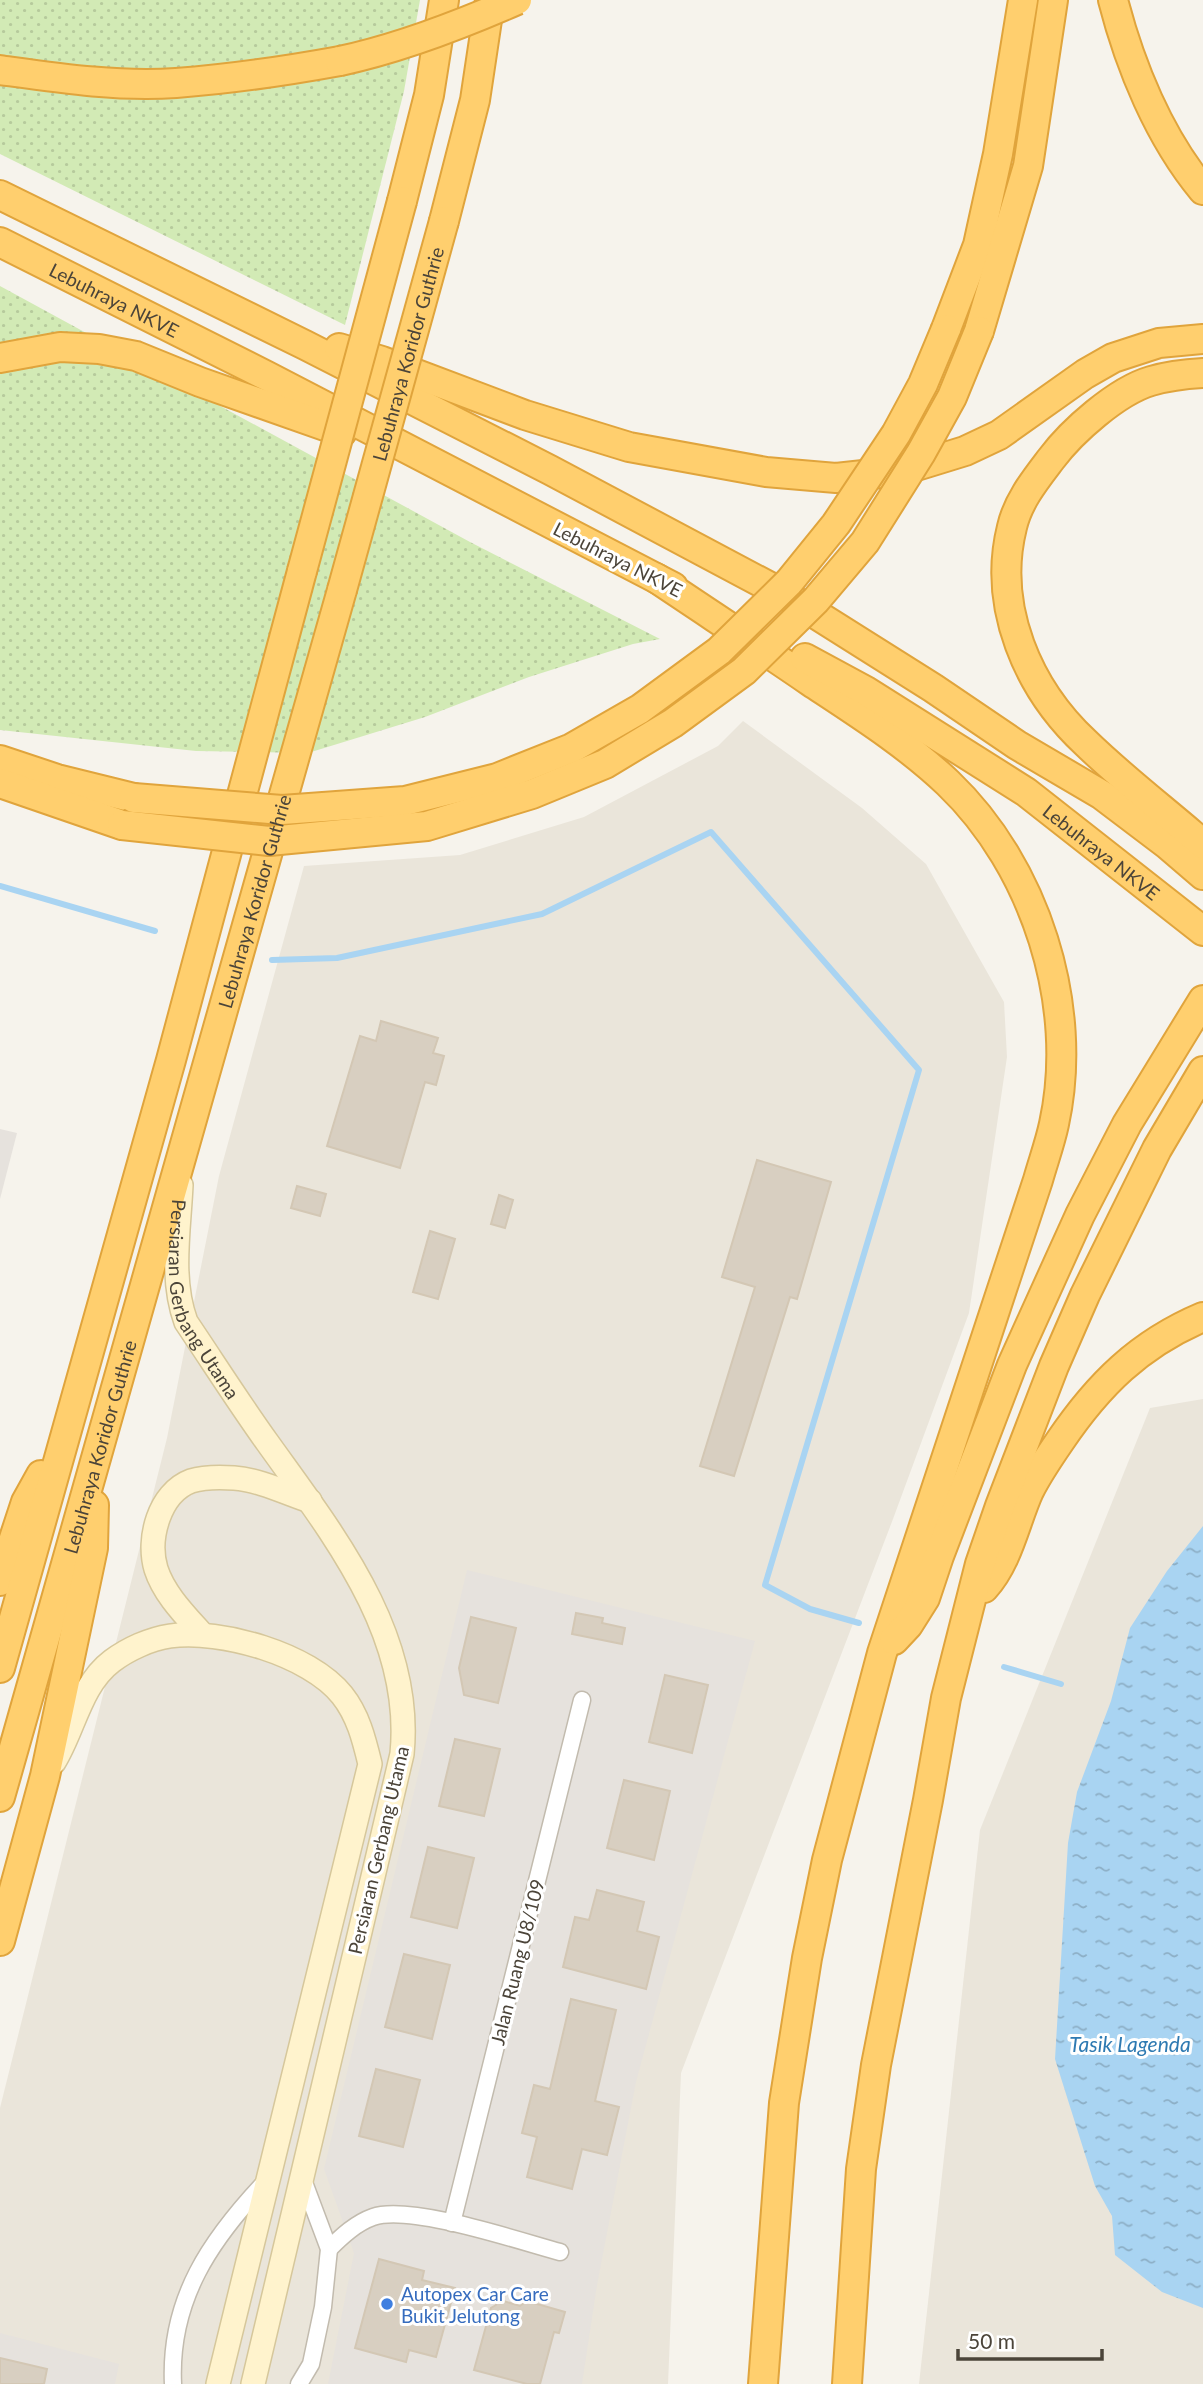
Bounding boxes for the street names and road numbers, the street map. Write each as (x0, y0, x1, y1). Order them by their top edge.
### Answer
street label: Lebuhraya Koridor Guthrie (367, 244, 448, 463)
street label: Lebuhraya NKVE (46, 257, 183, 342)
street label: Lebuhraya NKVE (550, 517, 686, 601)
street label: Lebuhraya Koridor Guthrie (213, 792, 295, 1011)
street label: Lebuhraya NKVE (1039, 799, 1165, 904)
street label: Persiaran Gerbang Utama (165, 1198, 245, 1403)
street label: Lebuhraya Koridor Guthrie (58, 1337, 140, 1556)
street label: Persiaran Gerbang Utama (343, 1744, 413, 1956)
street label: Jalan Ruang U8/109 (485, 1877, 549, 2047)

